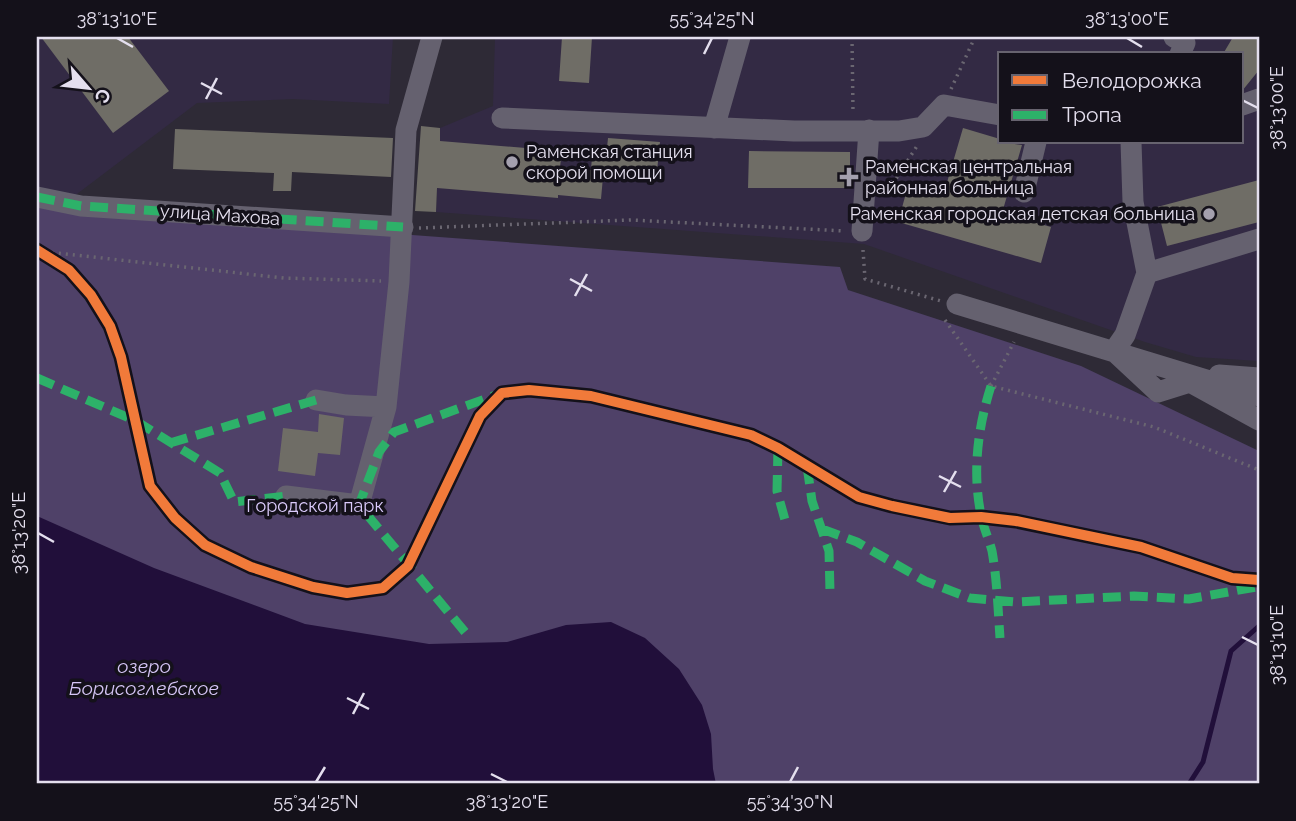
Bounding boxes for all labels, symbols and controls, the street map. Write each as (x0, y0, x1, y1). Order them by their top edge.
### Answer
text: 38°13'10"E (77, 8, 157, 29)
text: 55°34'25"N (669, 8, 755, 29)
text: 38°13'00"E (1085, 8, 1169, 29)
north arrow (52, 52, 122, 122)
legend (998, 52, 1244, 144)
text: 38°13'00"E (1266, 66, 1287, 150)
text: Велодорожка (1062, 68, 1202, 93)
text: С (90, 85, 116, 107)
text: Тропа (1062, 102, 1122, 127)
place label: Раменская станция скорой помощи (526, 141, 693, 183)
marker: Раменская станция скорой помощи (504, 154, 520, 170)
place label: Раменская центральная районная больница (865, 156, 1072, 198)
marker: Раменская центральная районная больница (839, 167, 859, 187)
street label: улица Махова (159, 200, 281, 229)
place label: Раменская городская детская больница (850, 203, 1195, 224)
marker: Раменская городская детская больница (1201, 206, 1217, 222)
text: 38°13'20"E (8, 492, 29, 574)
park label: Городской парк (246, 495, 384, 516)
text: 38°13'10"E (1266, 605, 1287, 685)
water label: озеро Борисоглебское (69, 655, 219, 699)
text: 55°34'25"N (273, 791, 359, 812)
text: 38°13'20"E (466, 791, 548, 812)
text: 55°34'30"N (747, 791, 833, 812)

